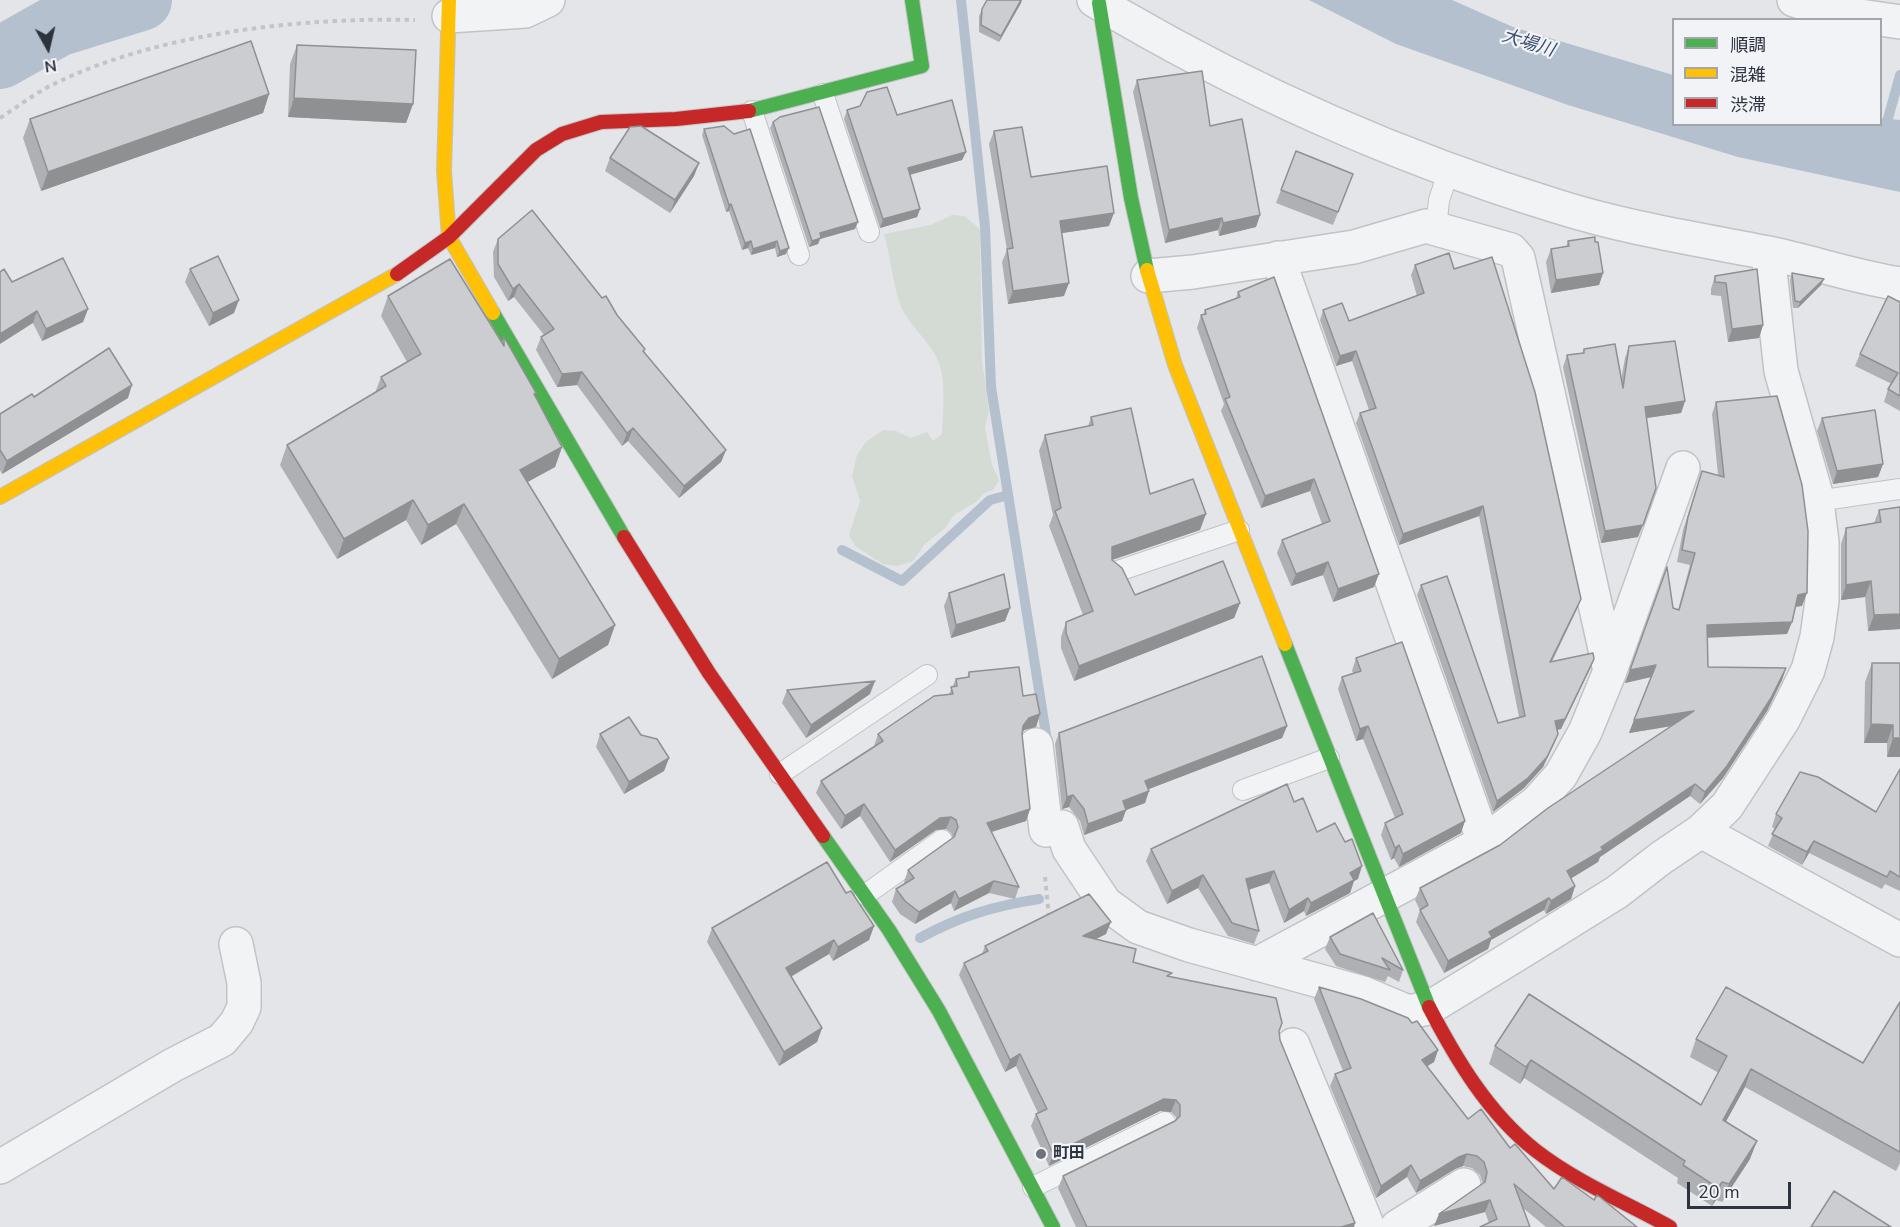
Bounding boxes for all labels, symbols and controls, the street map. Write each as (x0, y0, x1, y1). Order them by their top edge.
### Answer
north arrow (18, 18, 78, 78)
legend (1672, 18, 1882, 126)
water label: 大場川 (1499, 26, 1557, 62)
text: 順調 (1730, 33, 1766, 57)
text: N (43, 54, 58, 78)
text: 混雑 (1730, 63, 1766, 87)
text: 渋滞 (1730, 93, 1766, 117)
place label: 町田 (1053, 1144, 1085, 1164)
marker: 町田 (1034, 1147, 1048, 1161)
scale bar (1690, 1170, 1794, 1208)
text: 20 m (1698, 1180, 1740, 1204)

